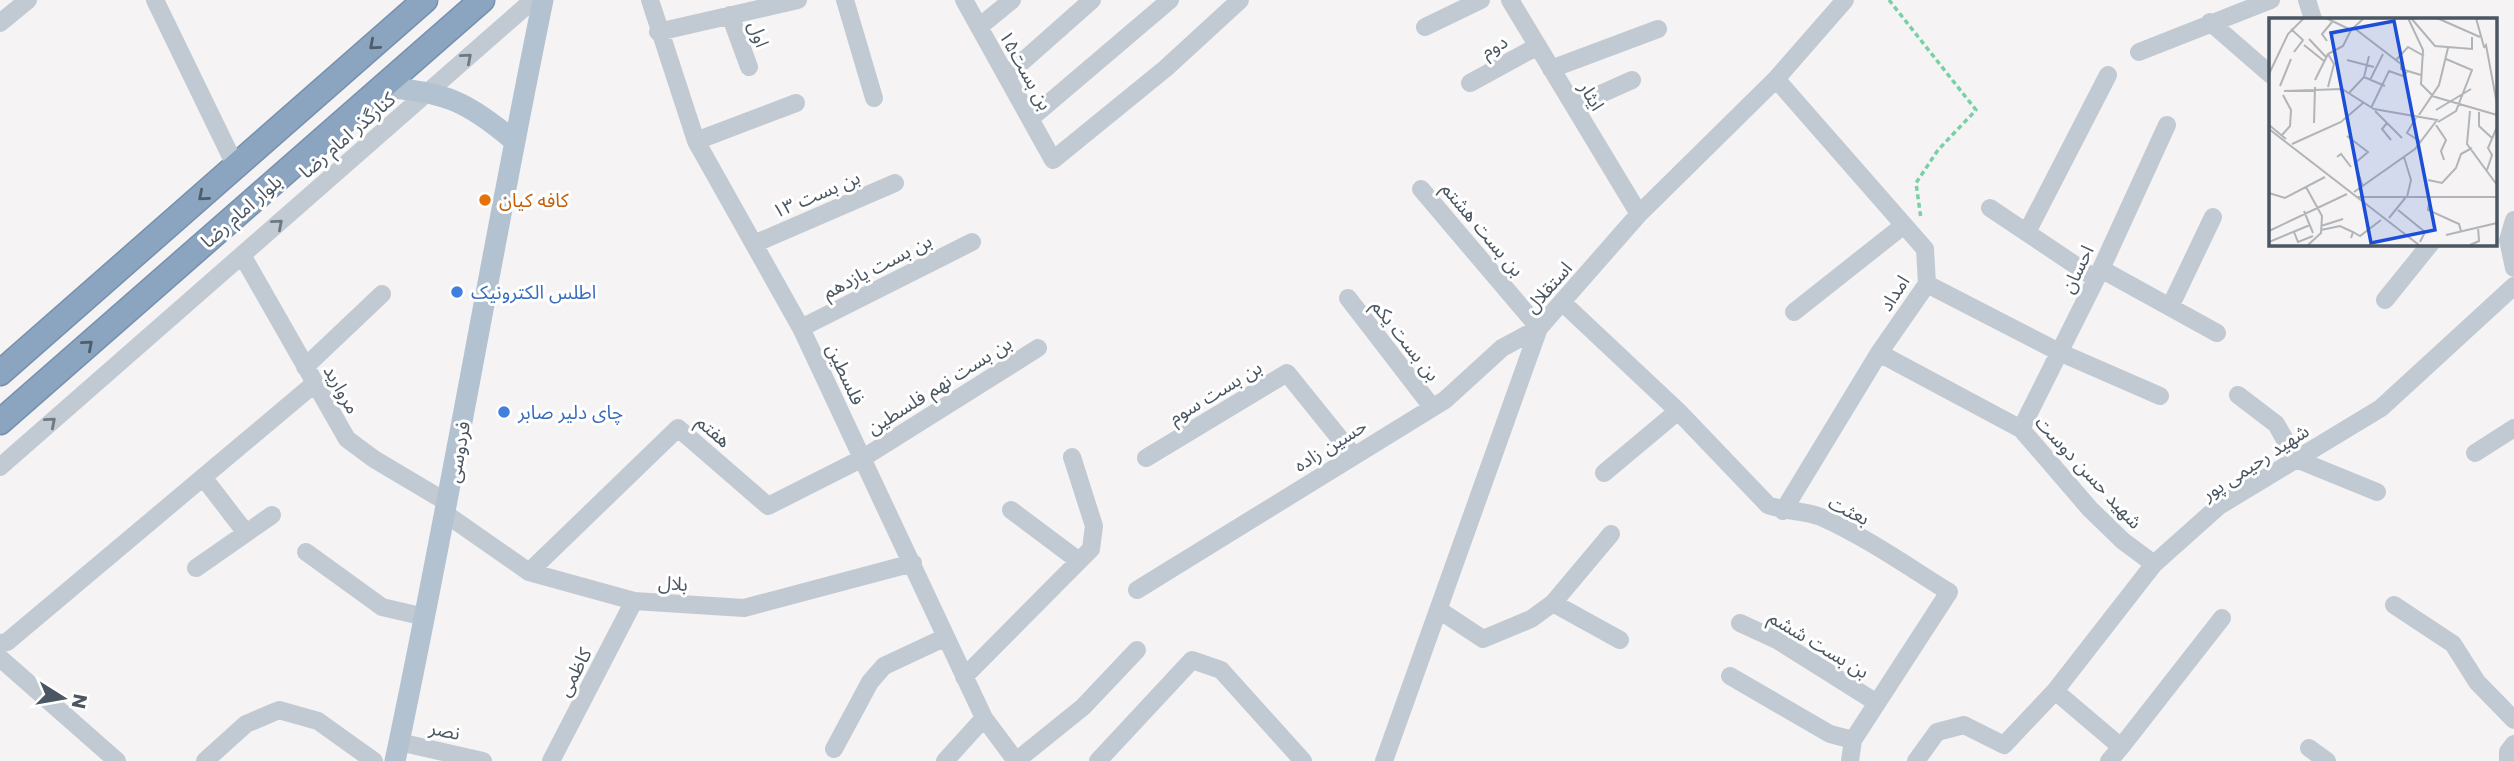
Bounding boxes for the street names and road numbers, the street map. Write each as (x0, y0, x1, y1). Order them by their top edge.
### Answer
street label: اول (741, 17, 776, 51)
street label: بن بست۱۵ (992, 25, 1059, 115)
street label: دوم (1476, 28, 1513, 66)
street label: ایثار (1572, 76, 1611, 116)
street label: کنارگذر امام رضا (293, 85, 403, 186)
street label: بن بست ۱۳ (768, 164, 864, 225)
street label: بلوار امام رضا (195, 168, 288, 255)
street label: بن بست هشتم (1434, 176, 1530, 283)
street label: بن بست یازدهم (818, 227, 937, 306)
street label: احسان (2054, 241, 2101, 298)
street label: استقلال (1518, 256, 1578, 319)
street label: امداد (1873, 270, 1916, 317)
street label: بن بست یکم (1364, 294, 1446, 388)
street label: بن بست نهم فلسطین (862, 330, 1018, 442)
street label: فلسطین (820, 339, 871, 409)
street label: بن بست سوم (1164, 354, 1267, 432)
street label: مروارید (317, 360, 366, 419)
street label: هفتم (690, 409, 737, 455)
street label: شهید حسن دوست (2029, 410, 2148, 535)
street label: حسین زاده (1289, 412, 1372, 478)
street label: شهید رحیمی پور (2196, 418, 2314, 508)
street label: فردوسی (440, 419, 477, 485)
street label: بعثت (1824, 489, 1874, 532)
street label: بلال (657, 569, 689, 598)
street label: بن بست ششم (1763, 604, 1874, 686)
street label: کاظمی (551, 642, 599, 701)
street label: نصر (426, 714, 463, 747)

